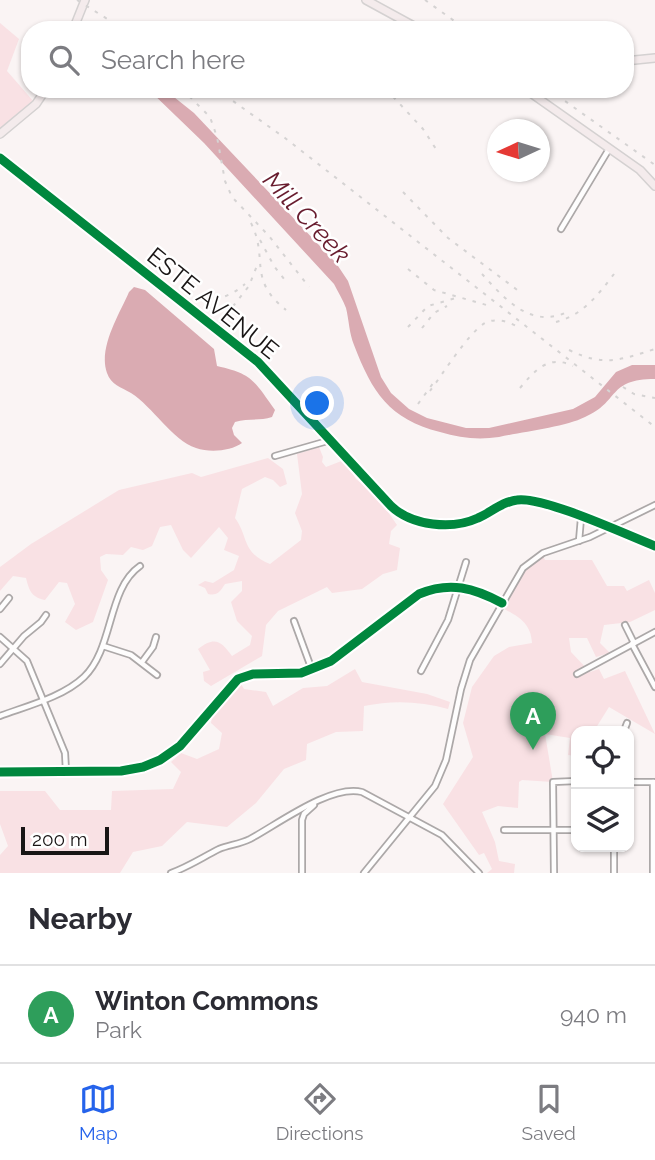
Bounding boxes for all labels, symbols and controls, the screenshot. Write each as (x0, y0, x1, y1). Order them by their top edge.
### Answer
search box (21, 21, 634, 98)
icon: search (45, 41, 83, 79)
text: Search here (101, 45, 245, 75)
north arrow (487, 119, 550, 182)
water label: Mill Creek (257, 165, 357, 269)
street label: ESTE AVENUE (141, 241, 285, 365)
your location (300, 386, 334, 420)
pin: A (510, 692, 556, 750)
map controls (571, 726, 634, 852)
button: locate (571, 726, 634, 789)
button: layers (571, 789, 634, 852)
scale bar (21, 824, 108, 856)
text: 200 m (32, 828, 87, 850)
text: Nearby (28, 901, 132, 936)
text: Winton Commons (95, 986, 318, 1016)
text: A (43, 1001, 59, 1028)
text: 940 m (560, 1001, 627, 1028)
text: Park (95, 1016, 142, 1043)
tab: Map (79, 1080, 118, 1144)
tab: Directions (276, 1080, 364, 1144)
tab: Saved (522, 1080, 576, 1144)

